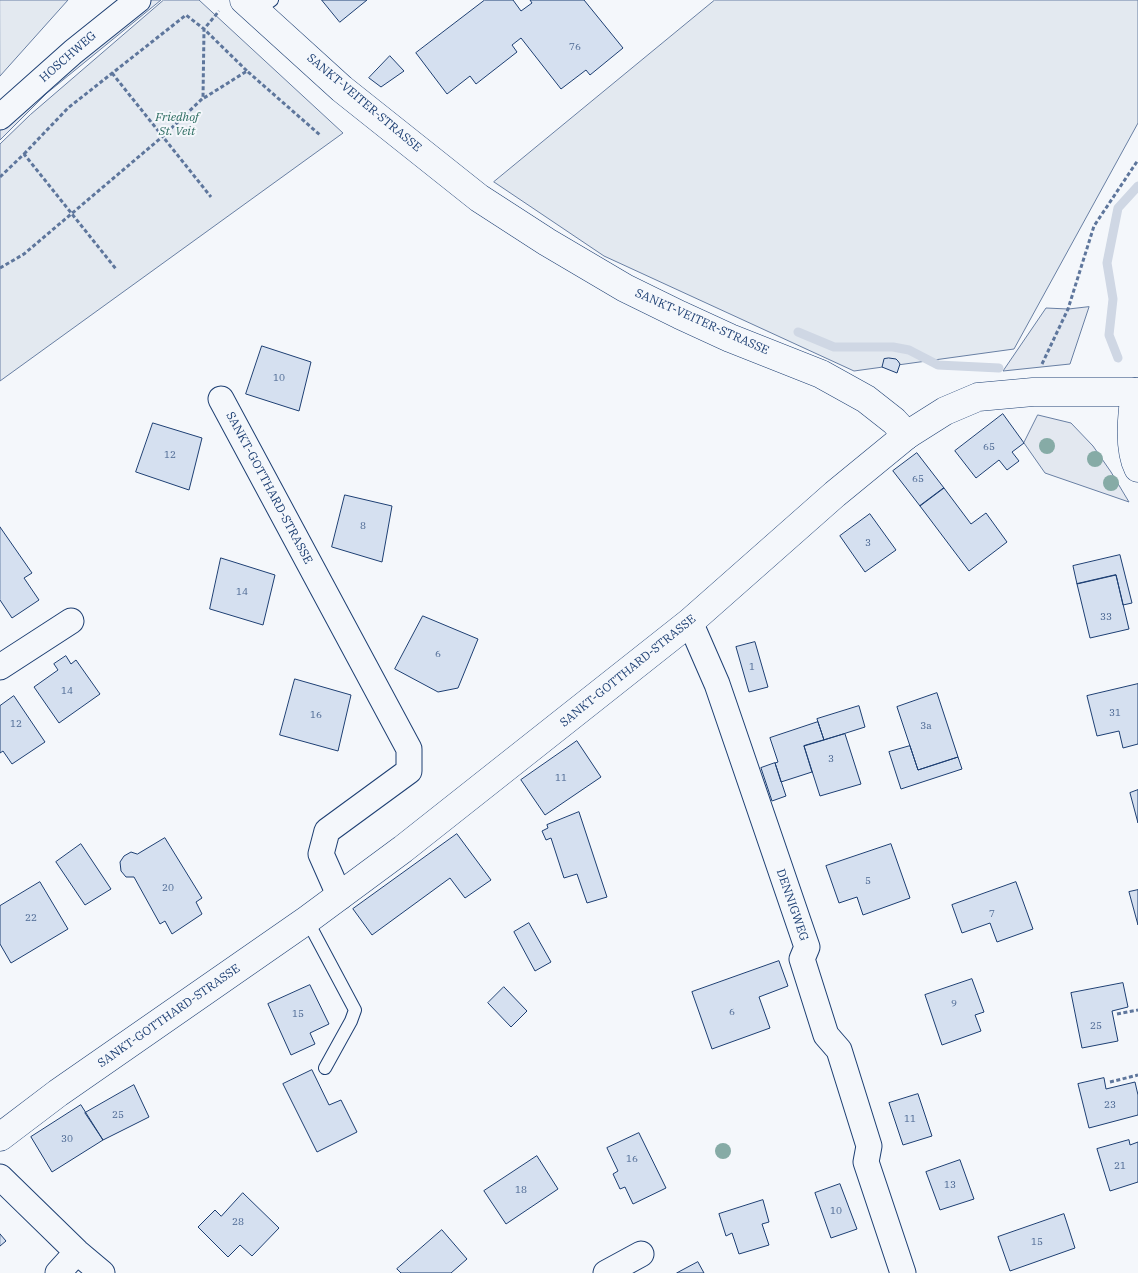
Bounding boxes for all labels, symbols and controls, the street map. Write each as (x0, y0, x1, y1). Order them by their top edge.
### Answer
street label: HOSCHWEG (37, 29, 99, 85)
house number: 76 (569, 41, 581, 53)
street label: SANKT-VEITER-STRASSE (304, 51, 424, 155)
park label: Friedhof St. Veit (155, 111, 199, 139)
street label: SANKT-VEITER-STRASSE (633, 286, 771, 358)
house number: 10 (273, 372, 285, 384)
street label: SANKT-GOTTHARD-STRASSE (223, 409, 315, 567)
house number: 65 (983, 441, 995, 453)
house number: 12 (164, 449, 176, 461)
house number: 65 (912, 473, 924, 485)
house number: 8 (360, 520, 366, 532)
house number: 3 (865, 537, 871, 549)
house number: 14 (236, 586, 248, 598)
house number: 33 (1100, 611, 1112, 623)
street label: SANKT-GOTTHARD-STRASSE (557, 612, 699, 730)
house number: 6 (435, 648, 441, 660)
house number: 1 (749, 661, 755, 673)
house number: 14 (61, 685, 73, 697)
house number: 31 (1109, 707, 1121, 719)
house number: 16 (310, 709, 322, 721)
house number: 12 (10, 718, 22, 730)
house number: 3a (920, 720, 932, 732)
house number: 3 (828, 753, 834, 765)
house number: 11 (555, 772, 567, 784)
street label: DENNIGWEG (773, 867, 811, 943)
house number: 5 (865, 875, 871, 887)
house number: 20 (162, 882, 174, 894)
house number: 7 (989, 908, 995, 920)
house number: 22 (25, 912, 37, 924)
street label: SANKT-GOTTHARD-STRASSE (95, 961, 243, 1071)
house number: 9 (951, 998, 957, 1010)
house number: 6 (729, 1006, 735, 1018)
house number: 15 (292, 1008, 304, 1020)
house number: 25 (1090, 1020, 1102, 1032)
house number: 23 (1104, 1099, 1116, 1111)
house number: 25 (112, 1109, 124, 1121)
house number: 11 (904, 1113, 916, 1125)
house number: 30 (61, 1133, 73, 1145)
house number: 16 (626, 1153, 638, 1165)
house number: 21 (1114, 1160, 1126, 1172)
house number: 13 (944, 1179, 956, 1191)
house number: 18 (515, 1184, 527, 1196)
house number: 10 (830, 1205, 842, 1217)
house number: 28 (232, 1216, 244, 1228)
house number: 15 (1031, 1236, 1043, 1248)

